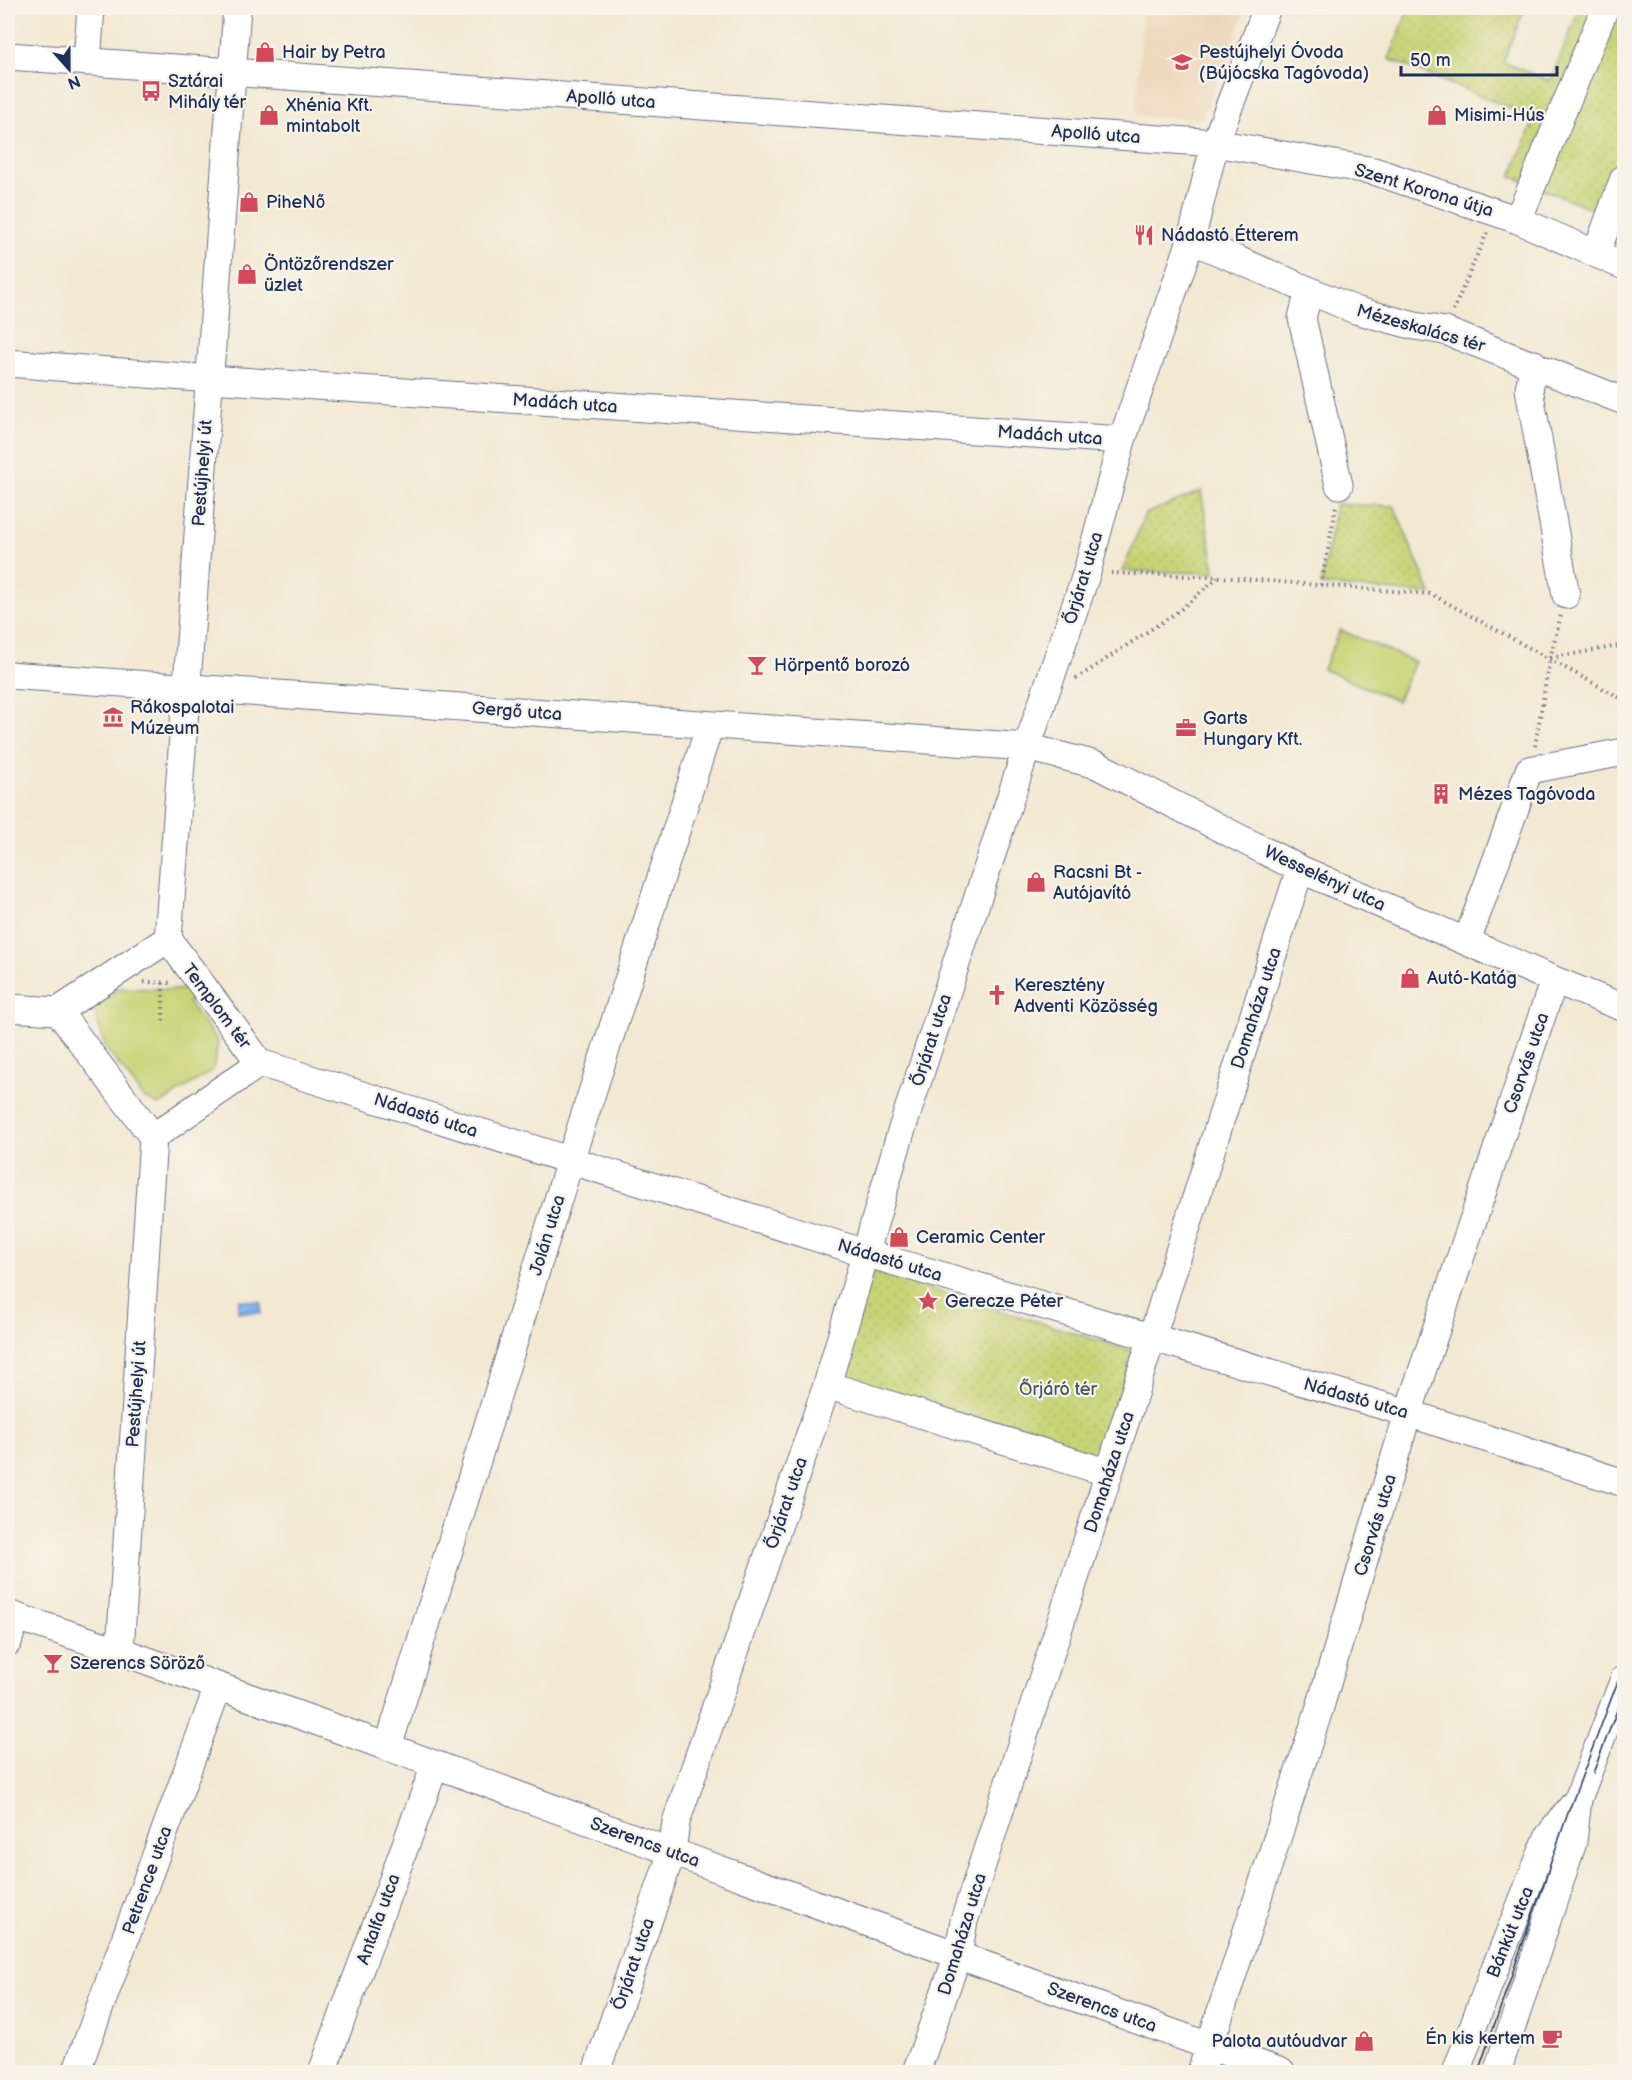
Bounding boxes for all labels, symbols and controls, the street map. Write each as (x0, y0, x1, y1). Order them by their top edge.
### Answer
north arrow (39, 39, 99, 99)
scale bar (1401, 39, 1557, 77)
shop icon: Hair by Petra (253, 40, 277, 64)
place label: Pestújhelyi Óvoda (Bújócska Tagóvoda) (1199, 40, 1369, 84)
place label: Hair by Petra (282, 42, 386, 63)
school or university icon: Pestújhelyi Óvoda (Bújócska Tagóvoda) (1170, 50, 1194, 74)
text: 50 m (1410, 50, 1451, 71)
text: N (65, 71, 83, 93)
place label: Sztárai Mihály tér (168, 71, 247, 113)
bus stop icon: Sztárai Mihály tér (139, 79, 163, 103)
street label: Apolló utca (566, 86, 656, 113)
place label: Xhénia Kft. mintabolt (285, 95, 373, 137)
shop icon: Xhénia Kft. mintabolt (257, 103, 281, 127)
shop icon: Misimi-Hús (1425, 103, 1449, 127)
place label: Misimi-Hús (1454, 105, 1545, 126)
street label: Apolló utca (1051, 121, 1141, 148)
street label: Szent Korona útja (1352, 159, 1496, 222)
shop icon: PiheNő (237, 190, 261, 214)
place label: PiheNő (266, 192, 326, 213)
restaurant icon: Nádastó Étterem (1132, 223, 1156, 247)
place label: Nádastó Étterem (1161, 223, 1299, 246)
place label: Öntözőrendszer üzlet (264, 253, 394, 296)
shop icon: Öntözőrendszer üzlet (235, 262, 259, 286)
street label: Mézeskalács tér (1354, 300, 1488, 357)
street label: Madách utca (512, 389, 618, 418)
street label: Pestújhelyi út (188, 418, 217, 527)
street label: Madách utca (997, 421, 1103, 450)
street label: Őrjárat utca (1058, 529, 1108, 627)
bar icon: Hörpentő borozó (745, 653, 769, 677)
place label: Hörpentő borozó (774, 655, 910, 676)
place label: Rákospalotai Múzeum (130, 697, 235, 739)
street label: Gergő utca (471, 698, 563, 725)
museum icon: Rákospalotai Múzeum (101, 705, 125, 729)
place label: Garts Hungary Kft. (1203, 708, 1302, 750)
office icon: Garts Hungary Kft. (1174, 716, 1198, 740)
building icon: Mézes Tagóvoda (1429, 782, 1453, 806)
place label: Mézes Tagóvoda (1458, 784, 1595, 805)
street label: Wesselényi utca (1261, 841, 1389, 916)
place label: Racsni Bt - Autójavító (1053, 862, 1142, 904)
shop icon: Racsni Bt - Autójavító (1024, 870, 1048, 894)
street label: Domaháza utca (1227, 945, 1286, 1072)
street label: Templom tér (178, 960, 256, 1053)
shop icon: Autó-Katág (1398, 966, 1422, 990)
place label: Autó-Katág (1427, 968, 1517, 989)
place label: Keresztény Adventi Közösség (1014, 975, 1158, 1017)
church icon: Keresztény Adventi Közösség (985, 983, 1009, 1007)
street label: Őrjárat utca (906, 991, 956, 1089)
street label: Csorvás utca (1499, 1010, 1554, 1117)
street label: Nádastó utca (371, 1089, 480, 1142)
street label: Jolán utca (525, 1192, 570, 1278)
shop icon: Ceramic Center (887, 1225, 911, 1249)
place label: Ceramic Center (916, 1227, 1046, 1248)
street label: Nádastó utca (835, 1235, 945, 1286)
place icon: Gerecze Péter (916, 1289, 940, 1313)
place label: Gerecze Péter (945, 1291, 1064, 1312)
street label: Pestújhelyi út (122, 1339, 151, 1448)
street label: Nádastó utca (1301, 1373, 1411, 1423)
park label: Őrjáró tér (1019, 1378, 1097, 1400)
street label: Domaháza utca (1080, 1409, 1139, 1536)
street label: Őrjárat utca (760, 1454, 812, 1552)
street label: Csorvás utca (1350, 1472, 1401, 1579)
bar icon: Szerencs Söröző (41, 1651, 65, 1675)
place label: Szerencs Söröző (70, 1653, 205, 1674)
street label: Szerencs utca (587, 1813, 702, 1872)
street label: Petrence utca (118, 1823, 177, 1937)
street label: Antalfa utca (352, 1871, 405, 1967)
street label: Domaháza utca (934, 1871, 991, 1998)
street label: Bánkút utca (1483, 1884, 1538, 1981)
street label: Őrjárat utca (607, 1915, 659, 2013)
street label: Szerencs utca (1044, 1978, 1159, 2037)
place label: Én kis kertem (1425, 2026, 1535, 2049)
cafe icon: Én kis kertem (1540, 2026, 1564, 2050)
shop icon: Palota autóudvar (1352, 2029, 1376, 2053)
place label: Palota autóudvar (1212, 2031, 1348, 2052)

